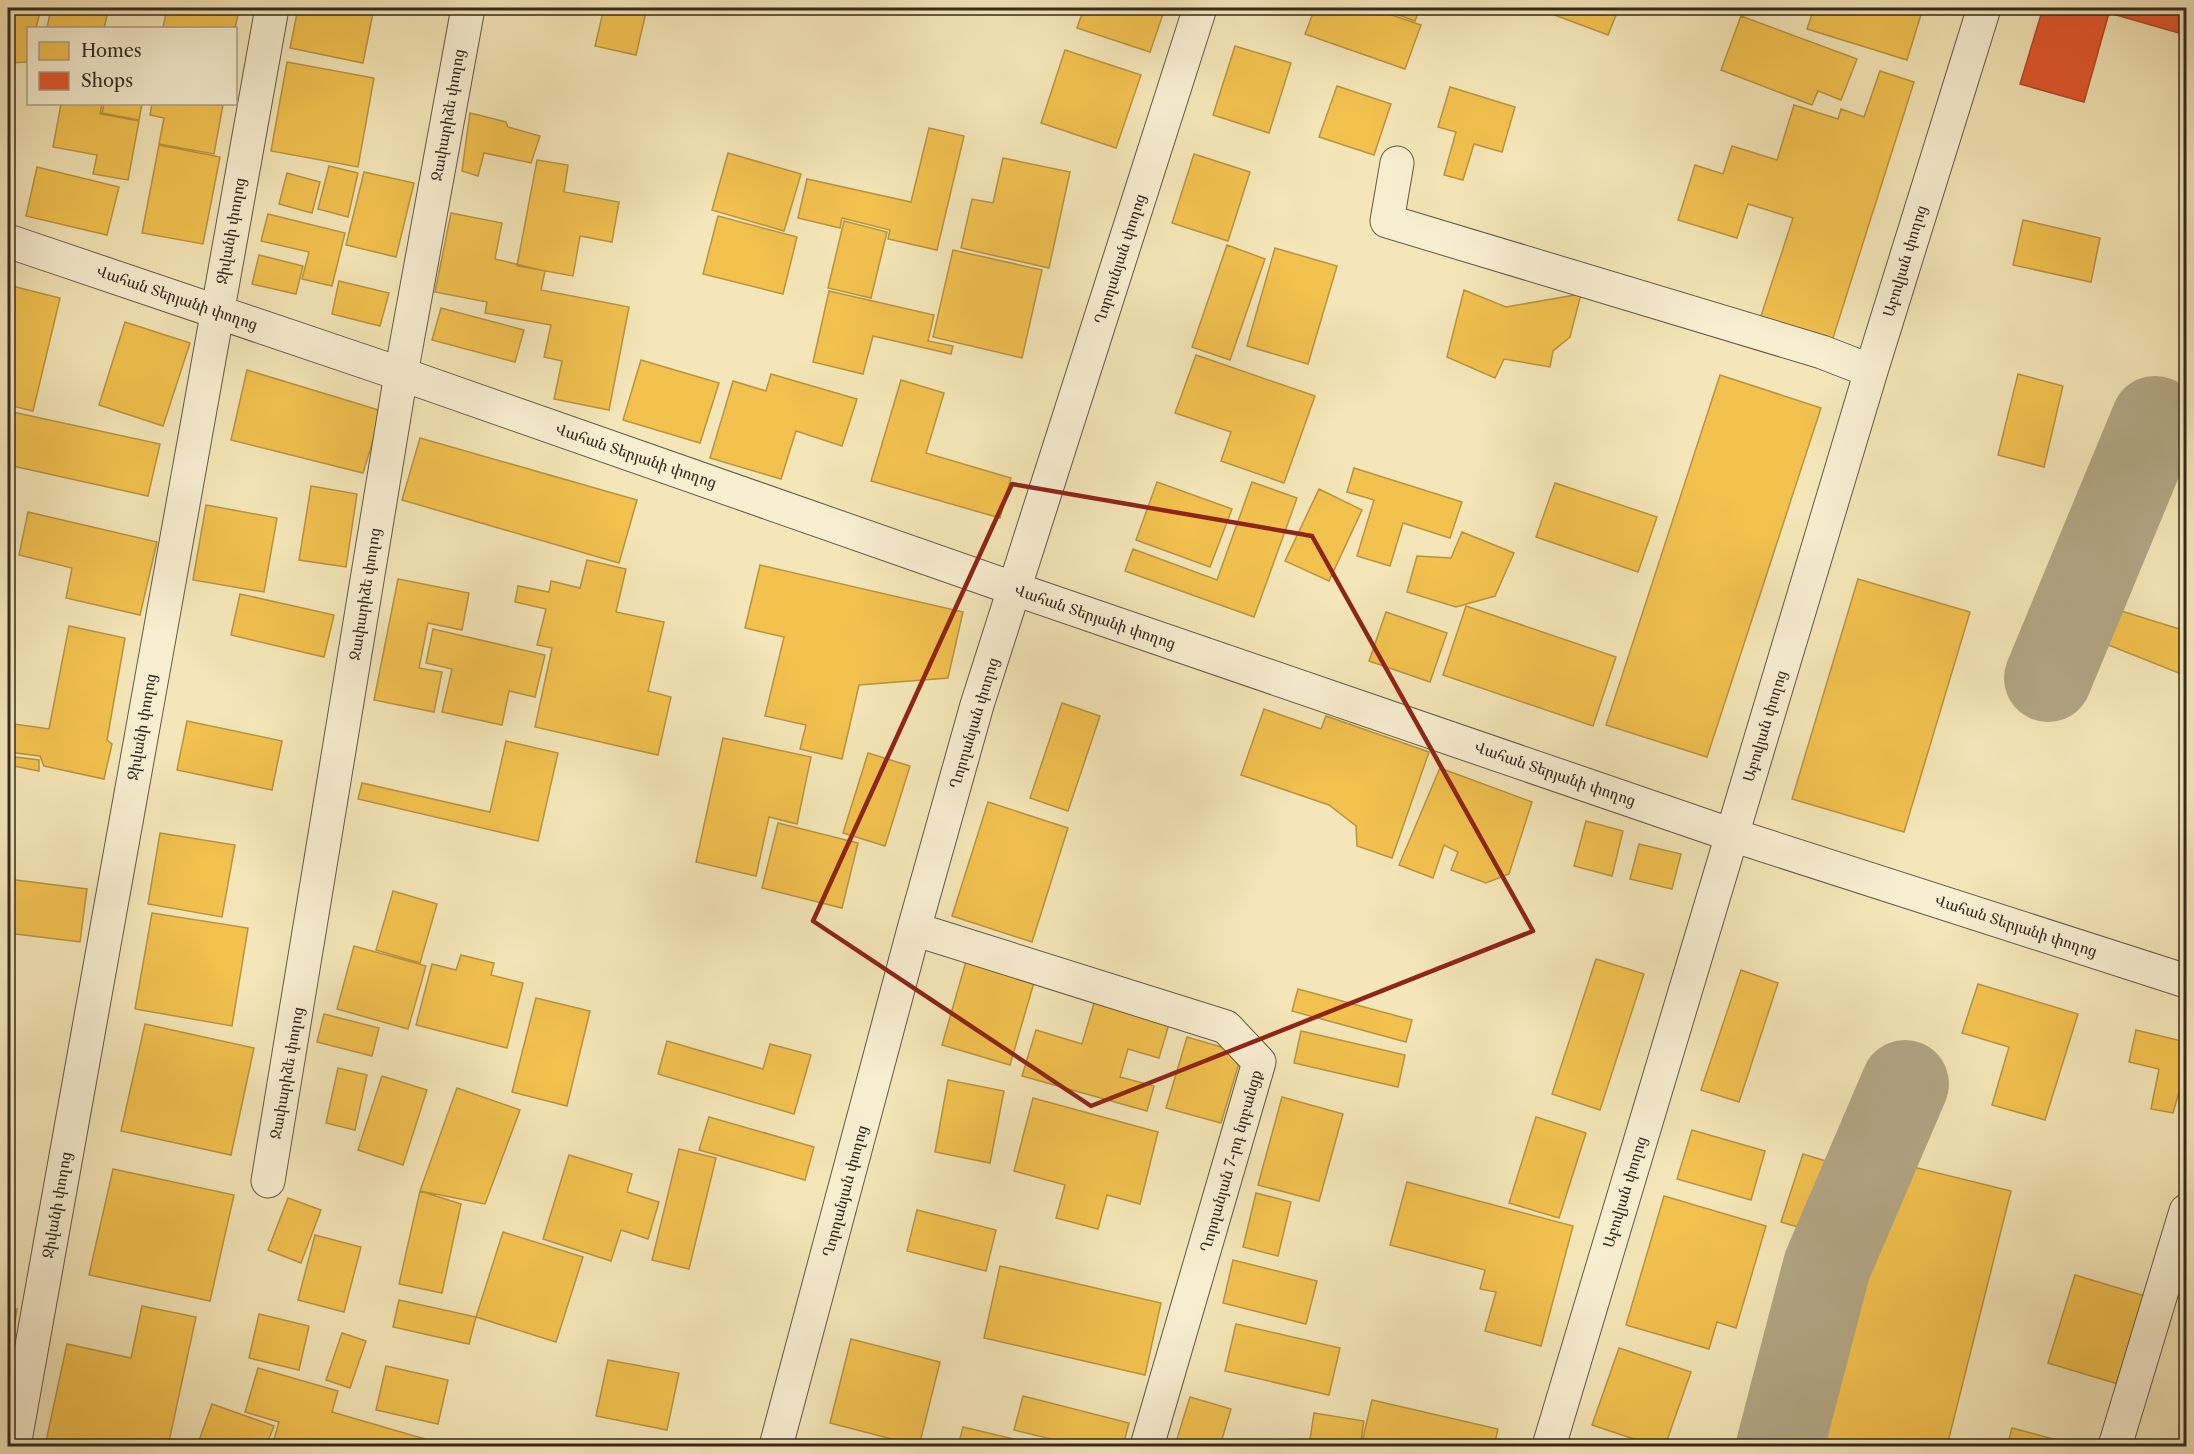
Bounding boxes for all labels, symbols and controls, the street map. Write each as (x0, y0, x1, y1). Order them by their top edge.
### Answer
legend (27, 27, 237, 105)
text: Homes (81, 40, 142, 62)
street label: Ջափարիձե փողոց (427, 47, 468, 182)
text: Shops (81, 70, 133, 92)
street label: Ջիվանի փողոց (212, 176, 249, 286)
street label: Ղորղանյան փողոց (1090, 191, 1150, 326)
street label: Աբովյան փողոց (1879, 203, 1931, 319)
street label: Վահան Տերյանի փողոց (94, 261, 260, 334)
street label: Վահան Տերյանի փողոց (553, 419, 719, 492)
street label: Ջափարիձե փողոց (345, 526, 384, 662)
street label: Վահան Տերյանի փողոց (1012, 580, 1178, 653)
street label: Ղորղանյան փողոց (945, 655, 1002, 791)
street label: Աբովյան փողոց (1739, 668, 1791, 784)
street label: Ջիվանի փողոց (123, 672, 160, 782)
street label: Վահան Տերյանի փողոց (1472, 737, 1638, 810)
street label: Վահան Տերյանի փողոց (1933, 890, 2100, 961)
street label: Ջափարիձե փողոց (266, 1005, 307, 1140)
street label: Ղորղանյան 7-րդ նրբանցք (1195, 1068, 1266, 1254)
street label: Ղորղանյան փողոց (818, 1123, 871, 1259)
street label: Աբովյան փողոց (1599, 1134, 1651, 1250)
street label: Ջիվանի փողոց (38, 1150, 75, 1260)

